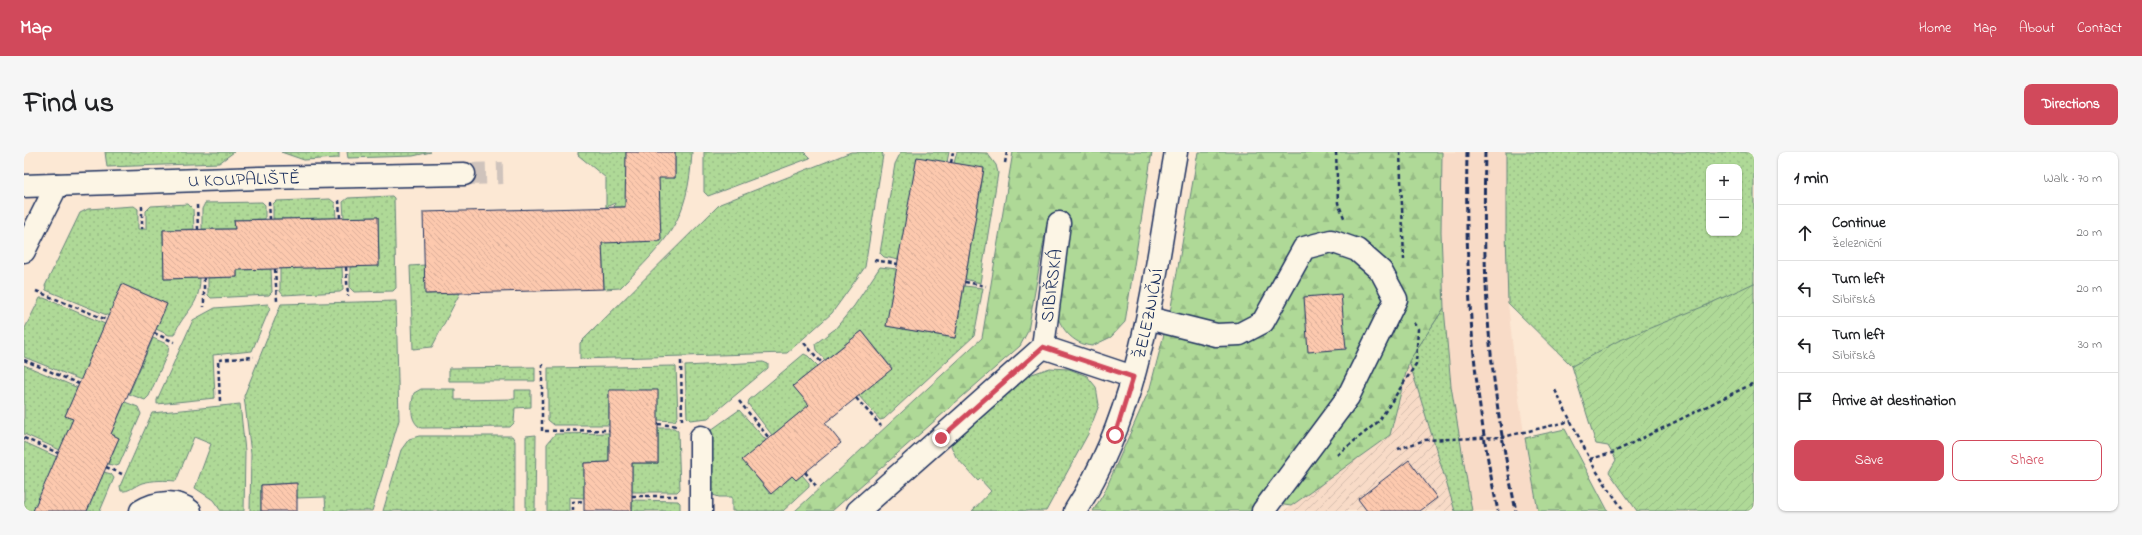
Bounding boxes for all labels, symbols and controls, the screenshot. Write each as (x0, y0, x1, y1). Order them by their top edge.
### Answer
text: Map (20, 15, 52, 42)
text: Home (1919, 18, 1951, 39)
text: Map (1973, 18, 1997, 39)
text: About (2019, 18, 2055, 39)
text: Contact (2077, 18, 2122, 39)
text: Find us (24, 84, 114, 125)
button: Directions (2024, 84, 2118, 125)
map controls (1706, 164, 1742, 236)
button: + (1706, 164, 1742, 200)
street label: U KOUPALIŠTĚ (188, 166, 300, 195)
text: 1 min (1794, 166, 1828, 191)
text: Walk · 70 m (2043, 169, 2102, 188)
button: − (1706, 200, 1742, 236)
text: Continue (1832, 212, 1886, 234)
icon: ahead (1794, 222, 1816, 244)
text: 20 m (2077, 223, 2102, 242)
text: Železniční (1832, 234, 1882, 253)
street label: SIBIŘSKÁ (1035, 248, 1071, 324)
street label: ŽELEZNIČNÍ (1128, 266, 1171, 362)
text: Turn left (1832, 268, 1885, 290)
icon: left (1794, 278, 1816, 300)
text: 20 m (2077, 279, 2102, 298)
text: Sibiřská (1832, 290, 1875, 309)
text: Turn left (1832, 324, 1885, 346)
icon: left (1794, 334, 1816, 356)
text: 30 m (2078, 335, 2102, 354)
text: Sibiřská (1832, 346, 1875, 365)
icon: arrive (1794, 390, 1816, 412)
text: Arrive at destination (1832, 390, 1956, 412)
route start (1106, 426, 1124, 444)
route end (932, 429, 950, 447)
button: Save (1794, 440, 1944, 481)
button: Share (1952, 440, 2102, 481)

